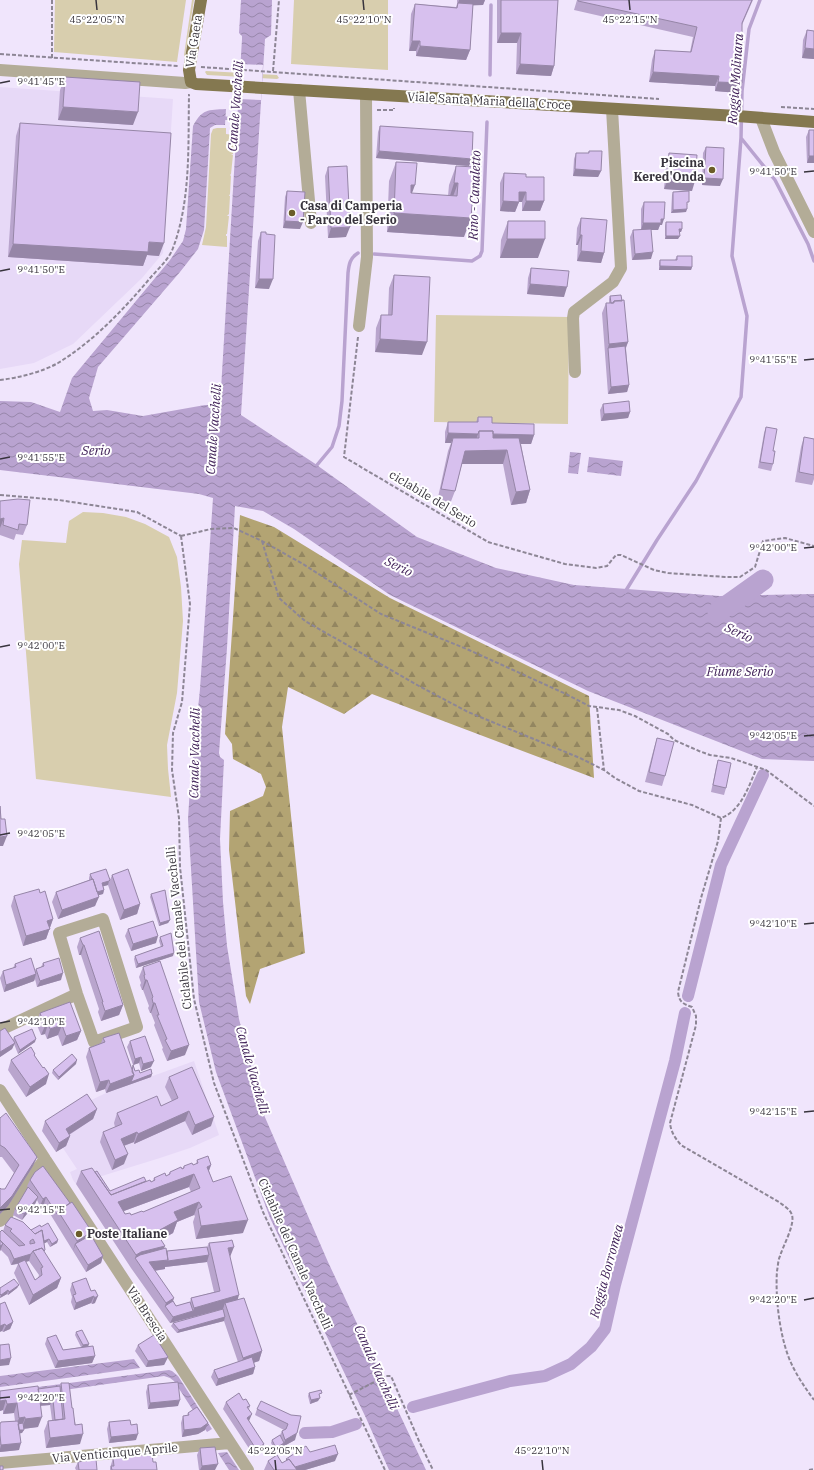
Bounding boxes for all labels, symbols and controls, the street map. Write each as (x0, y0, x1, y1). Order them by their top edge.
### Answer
text: 45°22'05"N (70, 13, 125, 26)
street label: Via Gaeta (182, 13, 205, 68)
text: 45°22'10"N (337, 13, 392, 26)
text: 45°22'15"N (603, 13, 658, 26)
water label: Roggia Molinara (724, 33, 747, 126)
water label: Canale Vacchelli (224, 60, 247, 152)
text: 9°41'45"E (17, 75, 65, 88)
street label: Viale Santa Maria della Croce (407, 89, 571, 112)
water label: Rino - Canaletto (464, 150, 485, 241)
place label: Piscina Kered'Onda (633, 155, 704, 184)
marker: Piscina Kered'Onda (707, 165, 717, 175)
text: 9°41'50"E (749, 165, 797, 178)
place label: Casa di Camperia - Parco del Serio (300, 198, 403, 227)
marker: Casa di Camperia - Parco del Serio (287, 208, 297, 218)
text: 9°41'50"E (17, 263, 65, 276)
text: 9°41'55"E (749, 353, 797, 366)
water label: Canale Vacchelli (202, 383, 225, 475)
water label: Serio (81, 442, 110, 459)
text: 9°41'55"E (17, 451, 65, 464)
street label: ciclabile del Serio (387, 467, 480, 531)
text: 9°42'00"E (749, 541, 797, 554)
water label: Serio (381, 552, 416, 581)
water label: Serio (721, 618, 756, 646)
text: 9°42'00"E (17, 639, 65, 652)
water label: Fiume Serio (706, 663, 773, 680)
water label: Canale Vacchelli (185, 707, 204, 799)
text: 9°42'05"E (749, 729, 797, 742)
text: 9°42'05"E (17, 827, 65, 840)
street label: Ciclabile del Canale Vacchelli (162, 846, 195, 1010)
text: 9°42'10"E (749, 917, 797, 930)
text: 9°42'10"E (17, 1015, 65, 1028)
water label: Canale Vacchelli (232, 1024, 273, 1116)
text: 9°42'15"E (749, 1105, 797, 1118)
street label: Ciclabile del Canale Vacchelli (255, 1176, 336, 1332)
text: 9°42'15"E (17, 1203, 65, 1216)
water label: Roggia Borromea (586, 1222, 627, 1321)
place label: Poste Italiane (87, 1226, 168, 1241)
marker: Poste Italiane (74, 1229, 84, 1239)
street label: Via Brescia (124, 1283, 171, 1345)
text: 9°42'20"E (749, 1293, 797, 1306)
water label: Canale Vacchelli (350, 1322, 403, 1412)
text: 9°42'20"E (17, 1391, 65, 1404)
street label: Via Venticinque Aprile (51, 1440, 179, 1465)
text: 45°22'05"N (248, 1444, 303, 1457)
text: 45°22'10"N (515, 1444, 570, 1457)

